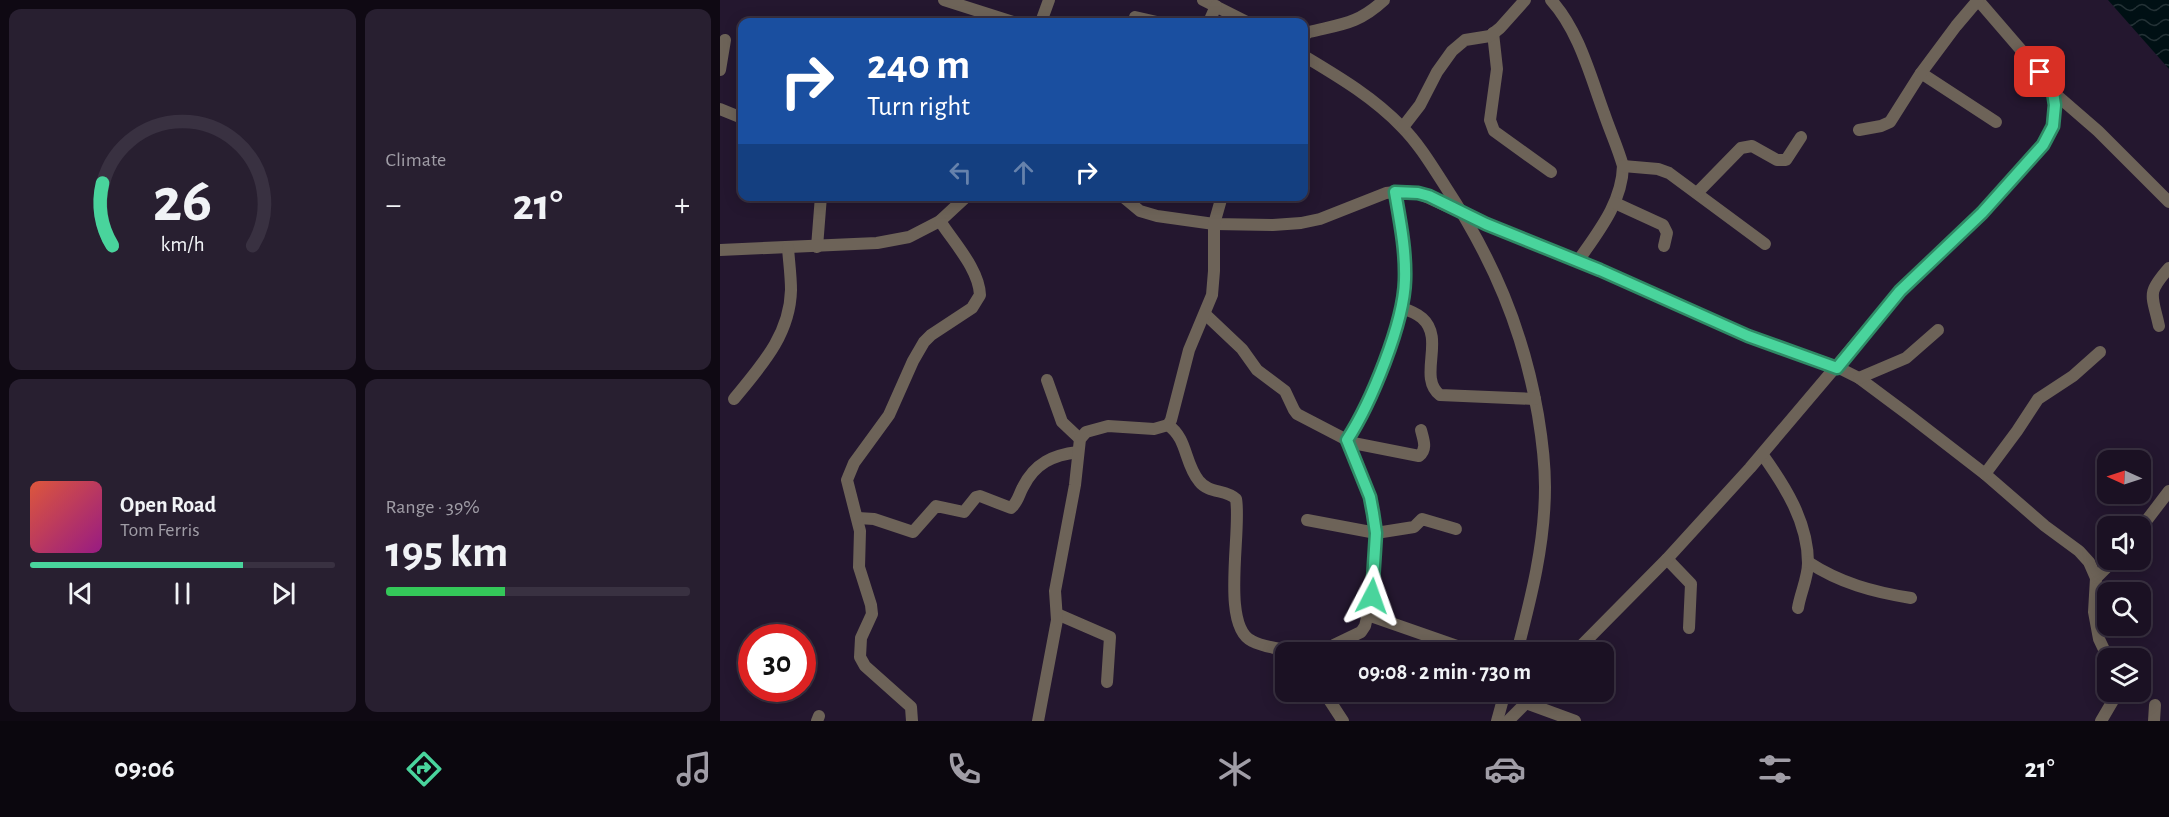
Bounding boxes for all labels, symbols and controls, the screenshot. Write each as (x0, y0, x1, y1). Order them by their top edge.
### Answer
icon: right (768, 42, 846, 120)
text: 240 m (867, 44, 970, 86)
pin (2014, 46, 2065, 97)
icon: arrive (2023, 55, 2056, 88)
text: Turn right (867, 93, 970, 120)
text: Climate (386, 150, 446, 170)
icon: left (944, 156, 977, 189)
icon: ahead (1007, 156, 1040, 189)
icon: right (1070, 156, 1103, 189)
text: 26 (152, 170, 212, 232)
text: 21° (512, 183, 563, 228)
text: − (386, 189, 401, 222)
text: + (674, 189, 690, 222)
text: km/h (160, 235, 204, 256)
north arrow (2097, 450, 2151, 504)
map controls (2097, 450, 2151, 702)
text: Open Road (120, 494, 216, 516)
text: Range · 39% (386, 497, 480, 517)
button: sound (2097, 516, 2151, 570)
text: Tom Ferris (120, 520, 200, 540)
text: 195 km (386, 530, 508, 575)
position arrow (1340, 564, 1404, 628)
icon: previous (64, 577, 97, 610)
icon: pause (166, 577, 199, 610)
icon: next (267, 577, 300, 610)
button: search (2097, 582, 2151, 636)
speed limit sign: 30 (738, 624, 816, 702)
button: layers (2097, 648, 2151, 702)
text: 09:08 · 2 min · 730 m (1358, 661, 1531, 683)
icon: directions (403, 748, 445, 790)
icon: music (673, 748, 715, 790)
icon: phone (943, 748, 985, 790)
icon: climate (1214, 748, 1256, 790)
icon: car (1484, 748, 1526, 790)
icon: filters (1754, 748, 1796, 790)
text: 09:06 (114, 755, 175, 782)
text: 21° (2024, 755, 2055, 782)

